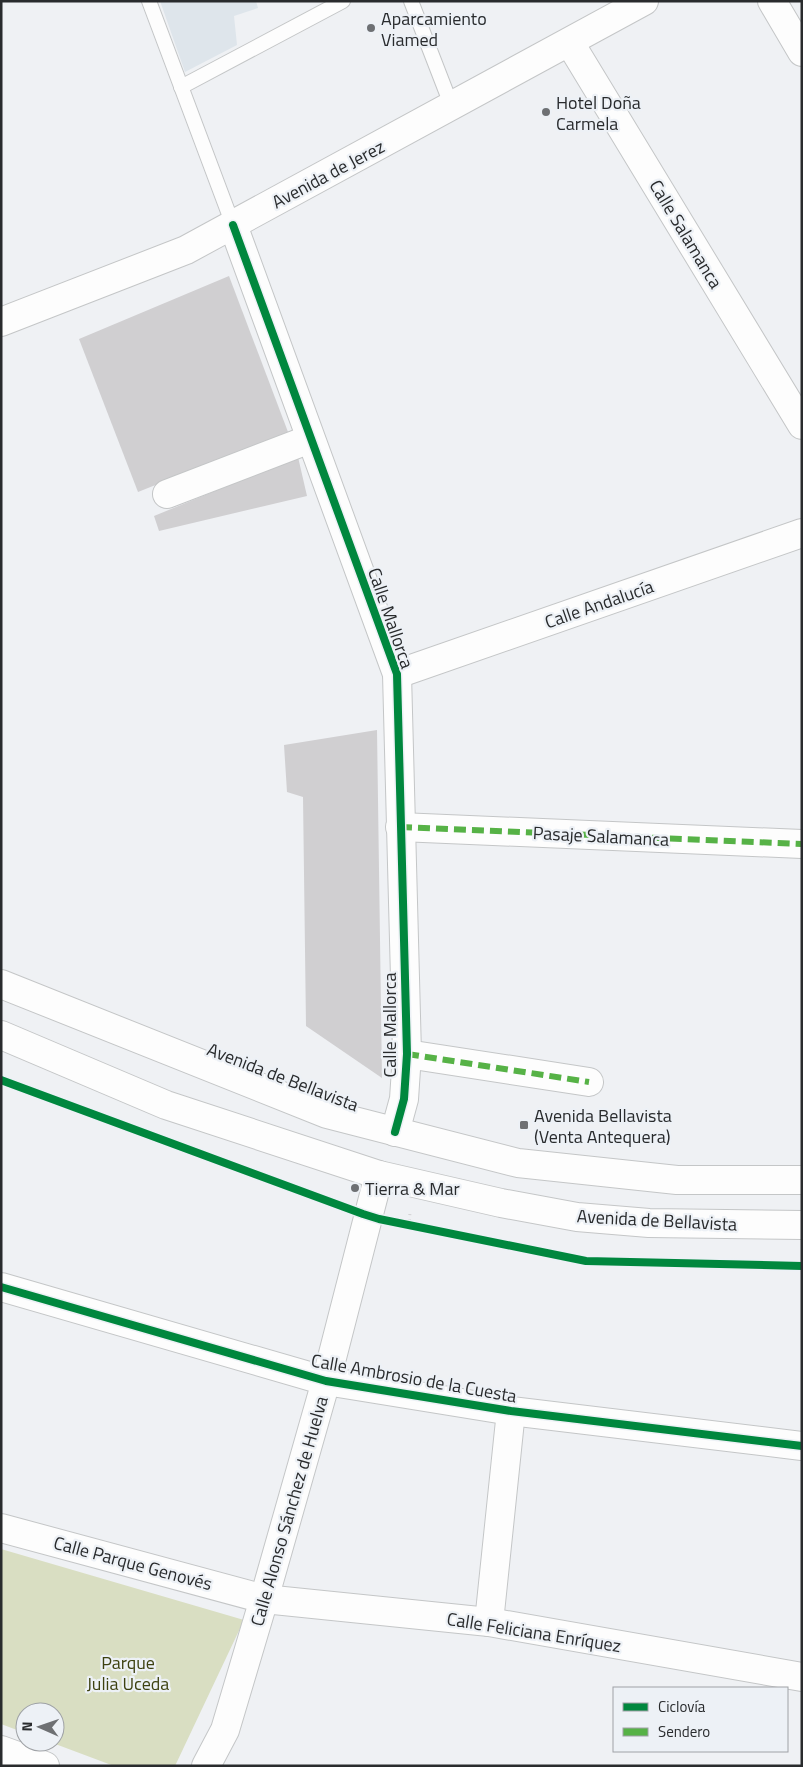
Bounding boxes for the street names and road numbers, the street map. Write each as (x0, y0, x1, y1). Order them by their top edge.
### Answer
street label: Avenida de Jerez (267, 133, 389, 215)
street label: Calle Salamanca (643, 174, 729, 294)
street label: Calle Mallorca (361, 564, 421, 672)
street label: Calle Andalucía (541, 573, 657, 635)
street label: Pasaje Salamanca (532, 819, 670, 853)
street label: Calle Mallorca (376, 972, 403, 1078)
street label: Avenida de Bellavista (203, 1036, 363, 1118)
street label: Avenida de Bellavista (576, 1202, 738, 1238)
street label: Calle Ambrosio de la Cuesta (309, 1347, 519, 1409)
street label: Calle Alonso Sánchez de Huelva (243, 1393, 335, 1629)
street label: Calle Parque Genovés (51, 1529, 215, 1597)
street label: Calle Feliciana Enríquez (445, 1605, 623, 1659)

